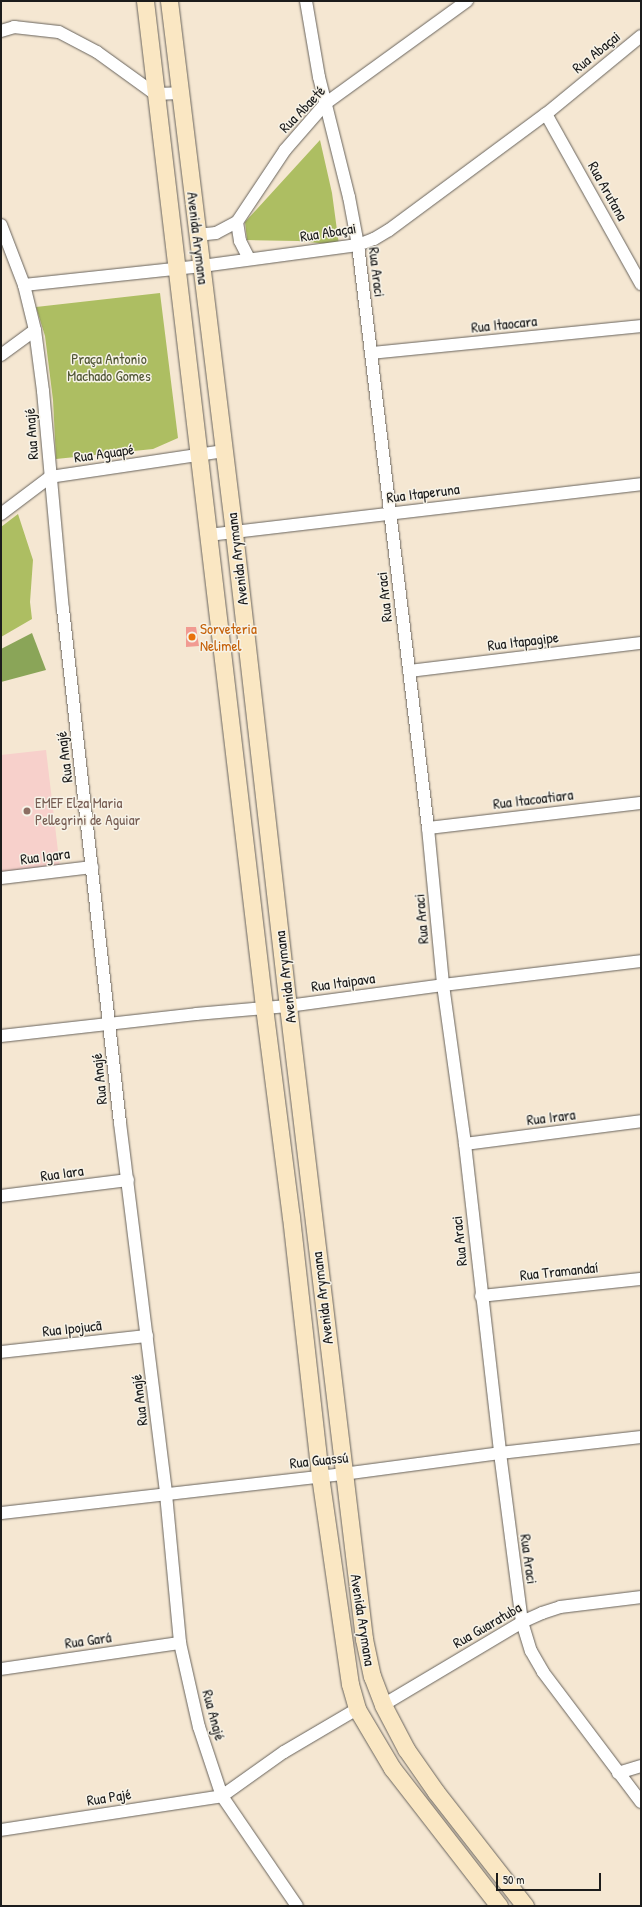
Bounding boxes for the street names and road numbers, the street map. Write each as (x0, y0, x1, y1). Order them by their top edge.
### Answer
street label: Rua Abaçai (568, 27, 624, 77)
street label: Rua Abaeté (275, 82, 329, 136)
street label: Rua Arutana (584, 158, 632, 224)
street label: Avenida Arymana (183, 191, 213, 285)
street label: Rua Abaçai (299, 219, 357, 245)
street label: Rua Araci (365, 246, 389, 298)
street label: Rua Itaocara (470, 312, 538, 336)
street label: Rua Anajé (20, 408, 42, 460)
street label: Rua Aguapé (73, 440, 135, 466)
street label: Rua Itaperuna (385, 480, 461, 506)
street label: Avenida Arymana (222, 512, 252, 606)
street label: Rua Araci (372, 571, 396, 623)
street label: Rua Itapagipe (486, 628, 560, 654)
street label: Rua Anajé (52, 730, 76, 784)
street label: Rua Itacoatiara (492, 785, 574, 813)
street label: Rua Igara (19, 844, 71, 868)
street label: Rua Araci (410, 893, 432, 945)
street label: Avenida Arymana (270, 930, 300, 1024)
street label: Rua Itaipava (310, 969, 376, 995)
street label: Rua Anajé (87, 1052, 111, 1106)
street label: Rua Irara (526, 1105, 576, 1129)
street label: Rua Iara (39, 1161, 85, 1185)
street label: Rua Araci (447, 1215, 471, 1267)
street label: Avenida Arymana (307, 1251, 337, 1345)
street label: Rua Tramandaí (519, 1258, 599, 1284)
street label: Rua Ipojucã (42, 1316, 102, 1340)
street label: Rua Anajé (127, 1373, 151, 1427)
street label: Rua Guassú (289, 1448, 349, 1472)
street label: Rua Araci (517, 1533, 541, 1585)
street label: Avenida Arymana (347, 1573, 379, 1667)
street label: Rua Guaratuba (450, 1598, 524, 1652)
street label: Rua Gará (64, 1628, 112, 1652)
street label: Rua Anajé (199, 1688, 229, 1742)
street label: Rua Pajé (86, 1785, 132, 1809)

